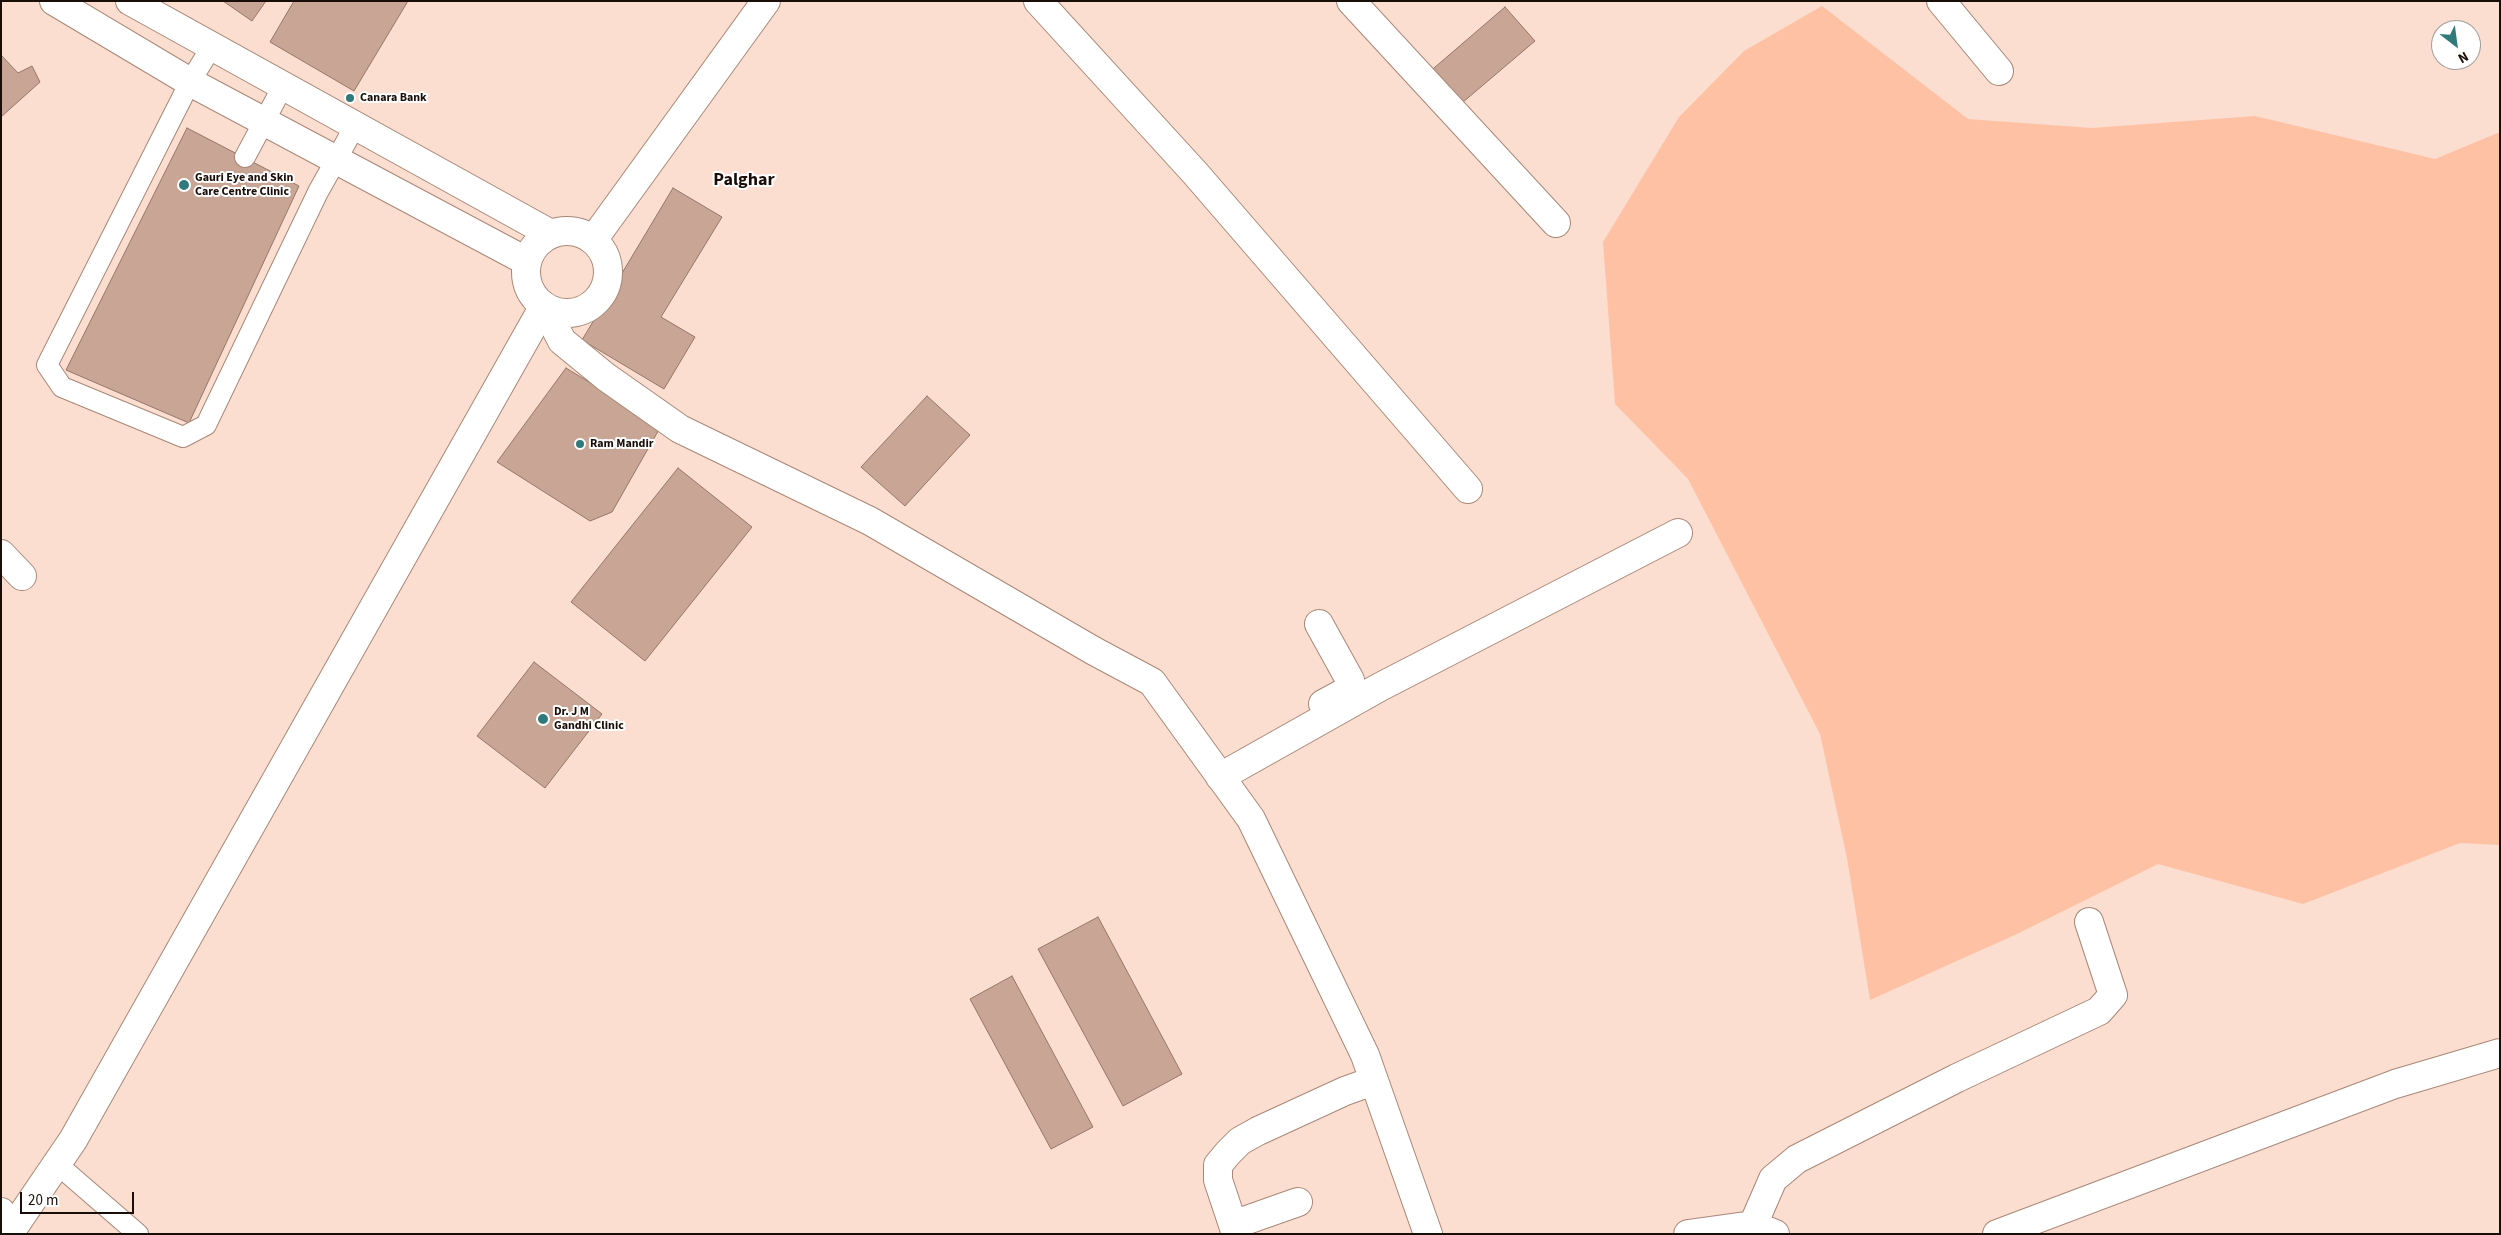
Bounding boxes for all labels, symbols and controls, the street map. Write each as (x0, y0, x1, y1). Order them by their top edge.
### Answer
north arrow (2431, 20, 2481, 70)
text: N (2454, 46, 2472, 68)
place label: Canara Bank (360, 91, 427, 105)
marker: Canara Bank (344, 92, 356, 104)
district label: Palghar (713, 170, 775, 192)
place label: Gauri Eye and Skin Care Centre Clinic (195, 171, 293, 199)
marker: Gauri Eye and Skin Care Centre Clinic (177, 178, 191, 192)
place label: Ram Mandir (590, 437, 654, 451)
marker: Ram Mandir (574, 438, 586, 450)
place label: Dr. J M Gandhi Clinic (554, 705, 624, 733)
marker: Dr. J M Gandhi Clinic (536, 712, 550, 726)
scale bar (22, 1182, 136, 1214)
text: 20 m (28, 1190, 58, 1211)

